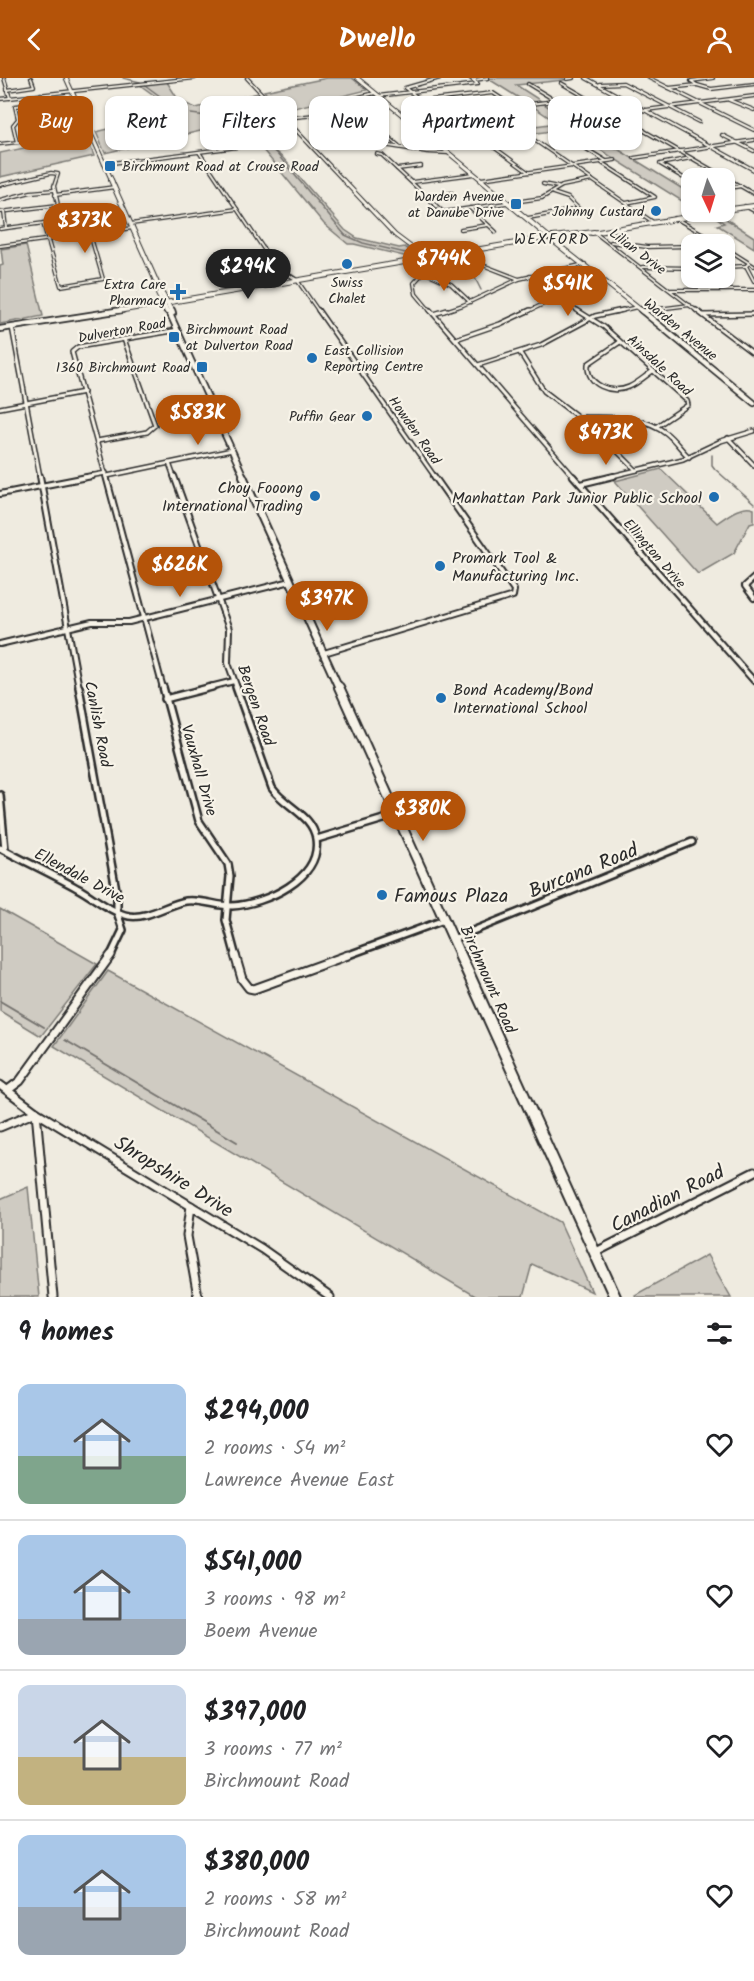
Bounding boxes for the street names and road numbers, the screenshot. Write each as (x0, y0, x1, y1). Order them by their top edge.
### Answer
street label: Lilian Drive (604, 223, 671, 281)
street label: Warden Avenue (639, 293, 723, 367)
street label: Dulverton Road (76, 312, 169, 350)
street label: Ainsdale Road (622, 330, 698, 403)
street label: Howden Road (382, 392, 447, 470)
street label: Ellington Drive (618, 514, 691, 594)
street label: Bergen Road (230, 661, 281, 750)
street label: Canlish Road (77, 679, 118, 770)
street label: Vauxhall Drive (174, 722, 224, 819)
street label: Burcana Road (524, 835, 644, 908)
street label: Ellendale Drive (30, 842, 129, 911)
street label: Birchmount Road (453, 922, 523, 1039)
street label: Shropshire Drive (107, 1128, 239, 1227)
street label: Canadian Road (605, 1157, 731, 1242)

